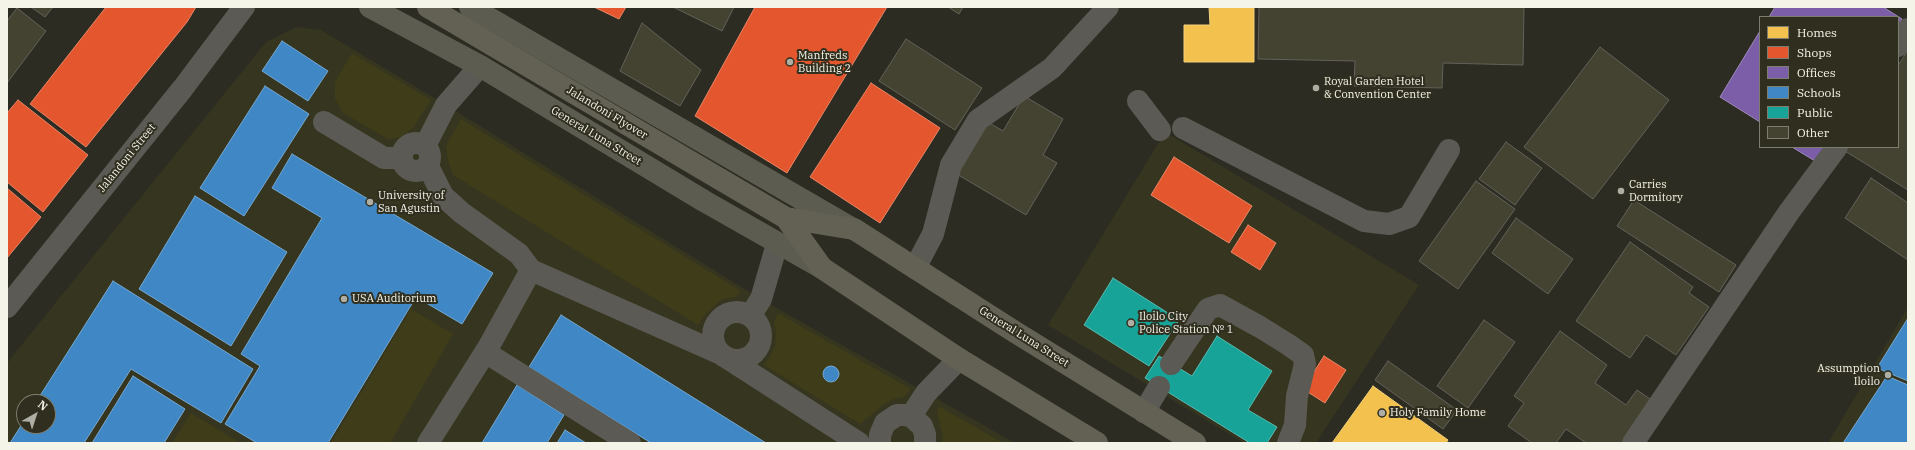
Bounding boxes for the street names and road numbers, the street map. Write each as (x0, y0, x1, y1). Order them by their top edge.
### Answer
street label: Jalandoni Flyover (564, 84, 650, 142)
street label: General Luna Street (548, 104, 644, 168)
street label: Jalandoni Street (95, 121, 159, 195)
street label: General Luna Street (977, 304, 1071, 370)

